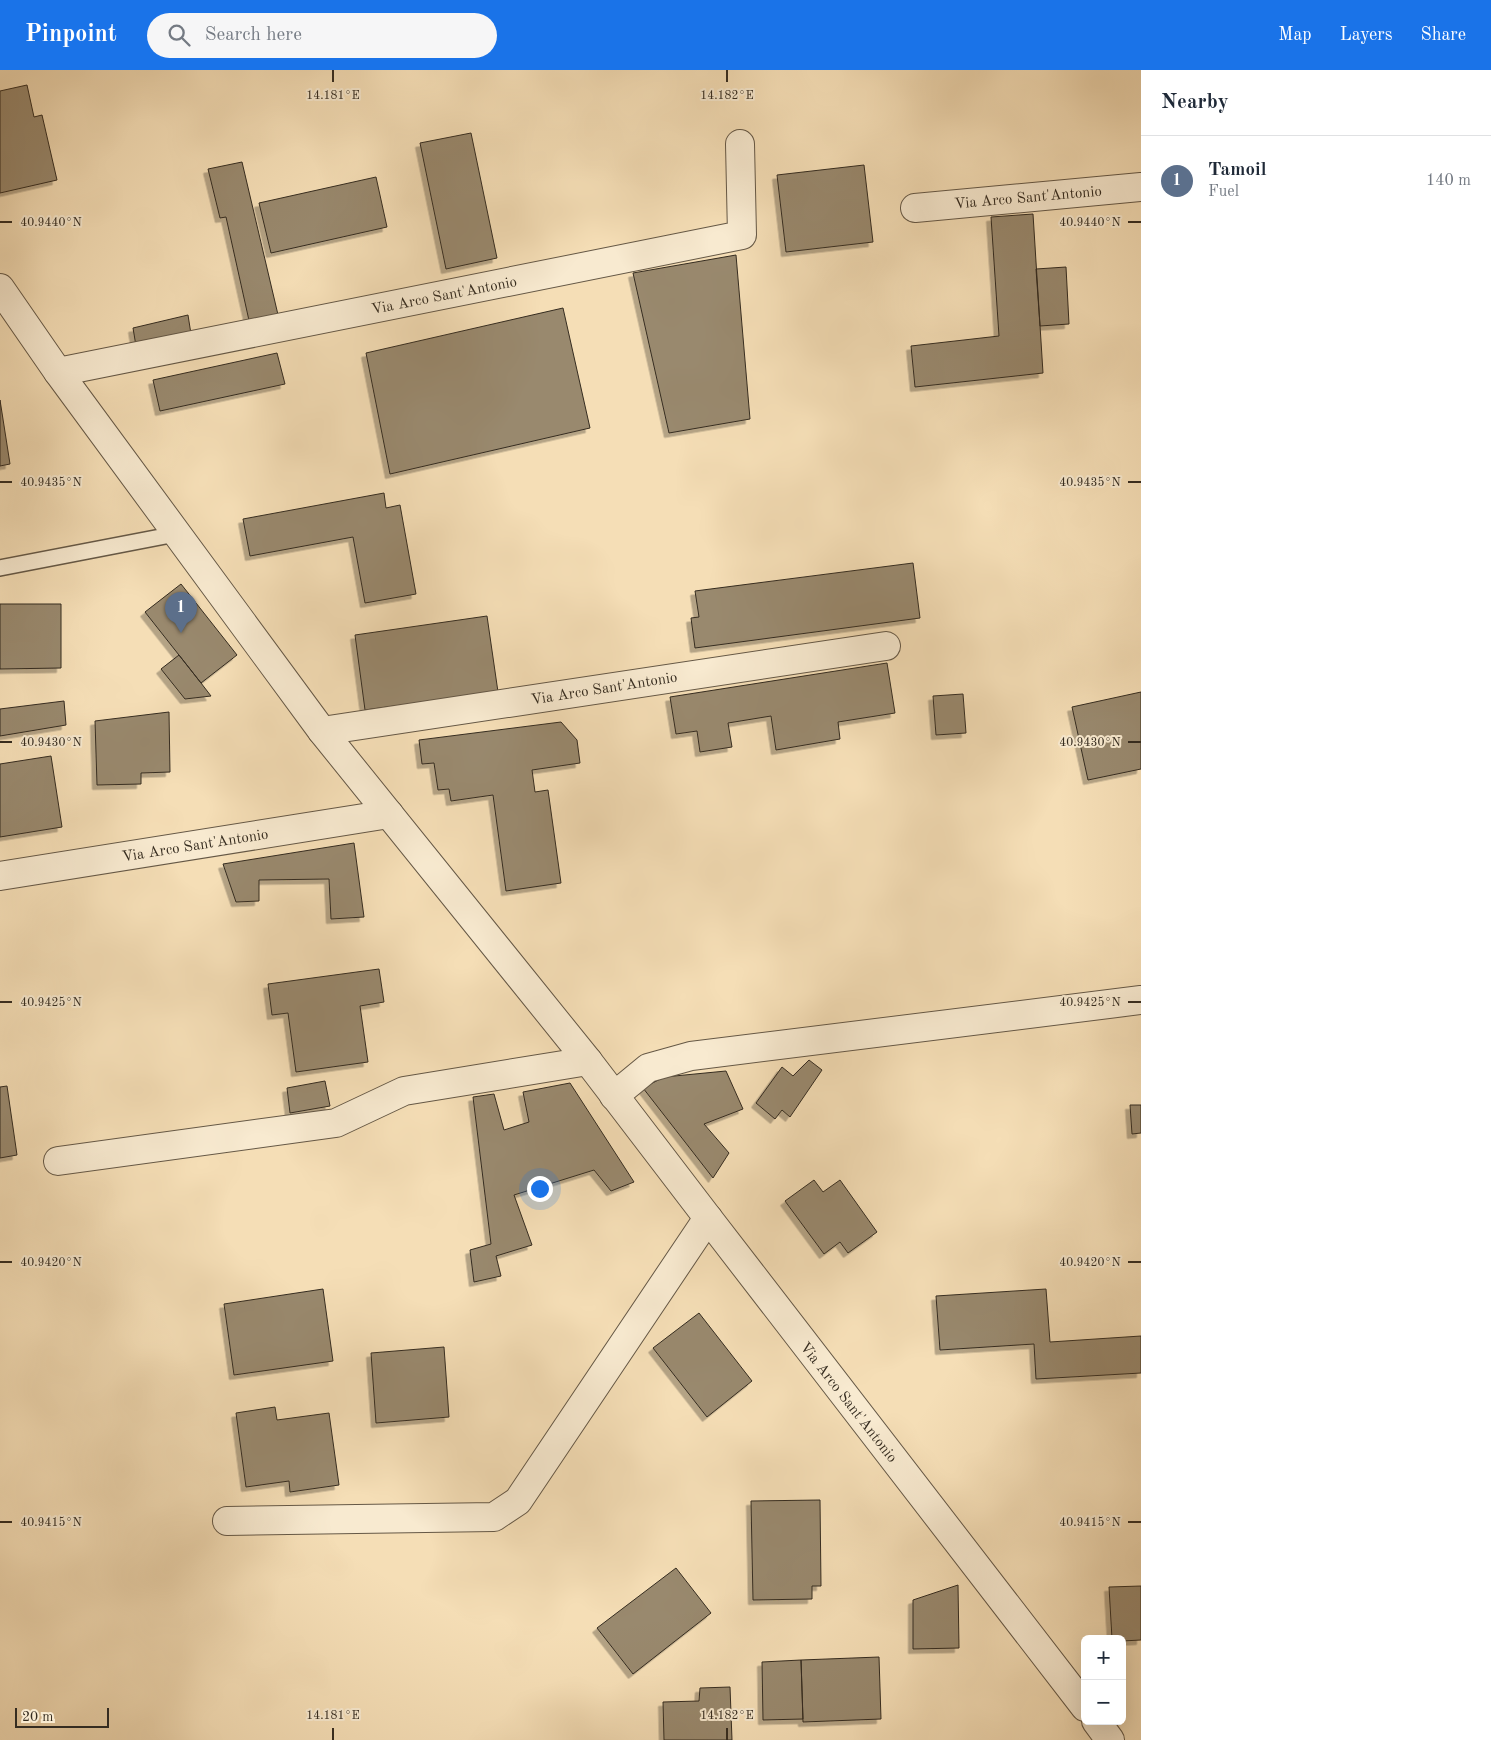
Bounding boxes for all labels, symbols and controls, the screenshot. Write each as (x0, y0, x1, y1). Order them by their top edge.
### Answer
search box (147, 13, 497, 58)
icon: search (165, 21, 193, 49)
text: Pinpoint (25, 23, 117, 47)
text: Search here (205, 26, 302, 45)
text: Map (1278, 26, 1312, 44)
text: Layers (1340, 26, 1392, 44)
text: Share (1420, 26, 1466, 44)
text: 14.181°E (306, 90, 360, 102)
text: 14.182°E (700, 90, 754, 102)
text: Nearby (1161, 92, 1229, 113)
text: Tamoil (1208, 161, 1267, 180)
text: 1 (1172, 173, 1182, 189)
text: 140 m (1426, 173, 1471, 189)
text: Fuel (1208, 184, 1239, 200)
street label: Via Arco Sant'Antonio (954, 185, 1102, 212)
text: 40.9440°N (20, 217, 82, 229)
text: 40.9440°N (1059, 217, 1121, 229)
street label: Via Arco Sant'Antonio (370, 275, 518, 318)
text: 40.9435°N (20, 476, 82, 489)
text: 40.9435°N (1059, 476, 1121, 489)
pin: 1 (165, 592, 197, 633)
street label: Via Arco Sant'Antonio (530, 671, 678, 708)
text: 40.9430°N (20, 737, 82, 749)
text: 40.9430°N (1059, 737, 1121, 749)
street label: Via Arco Sant'Antonio (121, 828, 269, 865)
text: 40.9425°N (20, 996, 82, 1009)
text: 40.9425°N (1059, 996, 1121, 1009)
your location (527, 1176, 553, 1202)
text: 40.9420°N (20, 1257, 82, 1269)
text: 40.9420°N (1059, 1257, 1121, 1269)
street label: Via Arco Sant'Antonio (796, 1340, 899, 1466)
text: 40.9415°N (20, 1516, 82, 1529)
text: 40.9415°N (1059, 1516, 1121, 1529)
map controls (1081, 1635, 1126, 1725)
button: + (1081, 1635, 1126, 1680)
button: − (1081, 1680, 1126, 1725)
scale bar (15, 1705, 109, 1728)
text: 20 m (22, 1710, 53, 1724)
text: 14.181°E (306, 1710, 360, 1722)
text: 14.182°E (700, 1710, 754, 1722)

